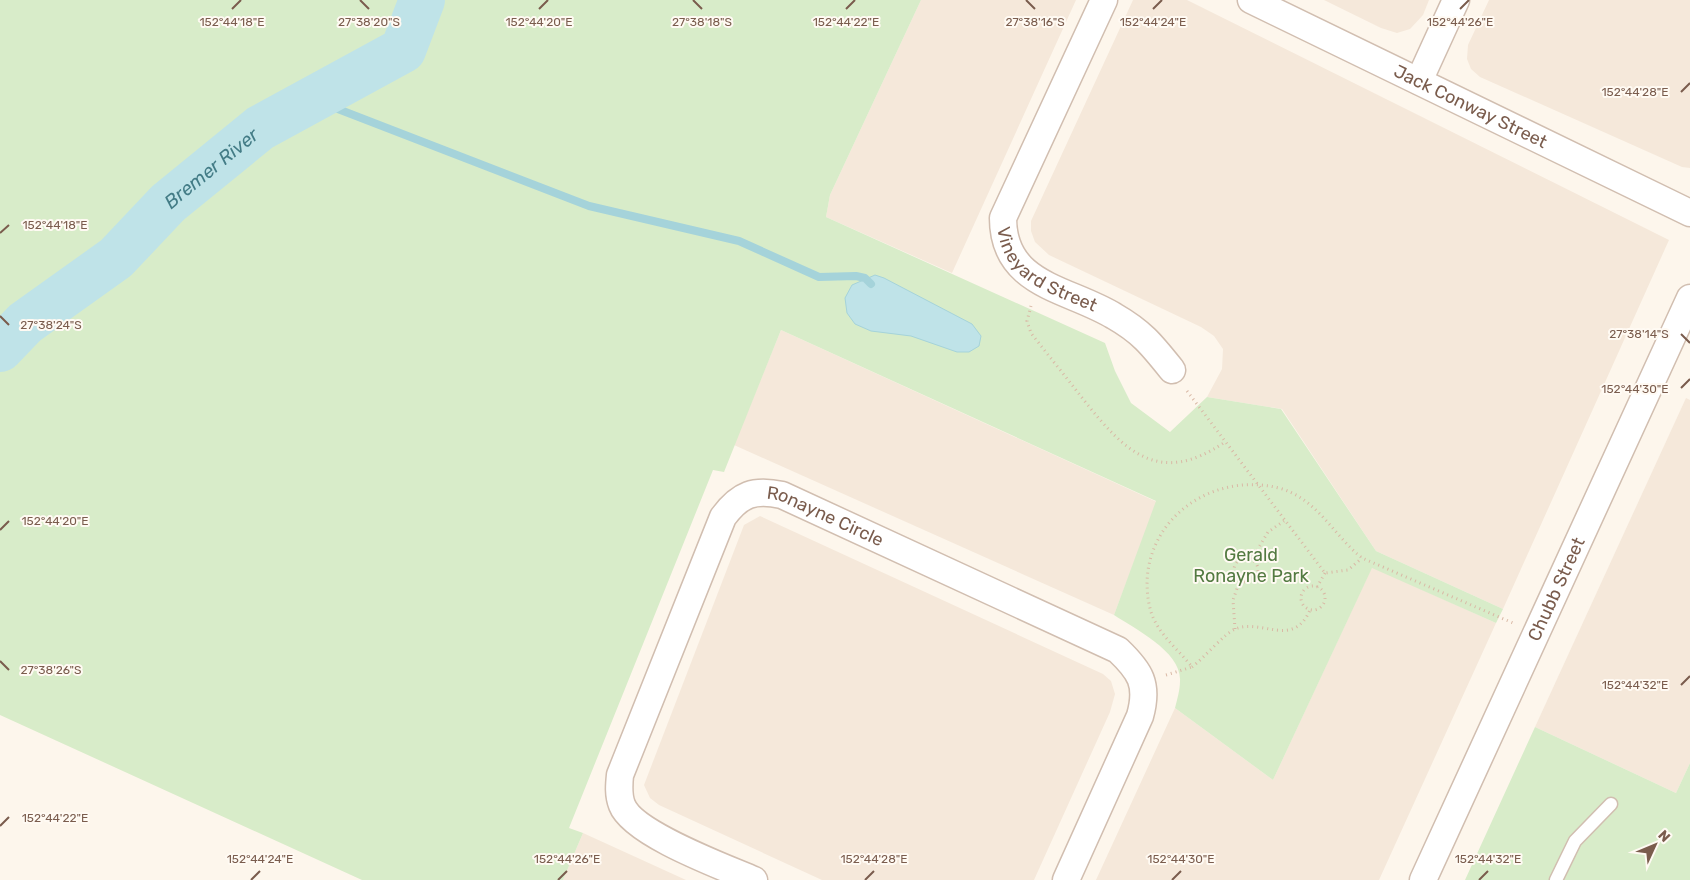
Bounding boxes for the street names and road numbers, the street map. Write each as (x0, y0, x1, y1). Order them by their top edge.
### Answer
street label: Jack Conway Street (1390, 60, 1551, 153)
street label: Vineyard Street (992, 225, 1101, 317)
street label: Ronayne Circle (766, 482, 887, 551)
street label: Chubb Street (1523, 534, 1590, 645)

